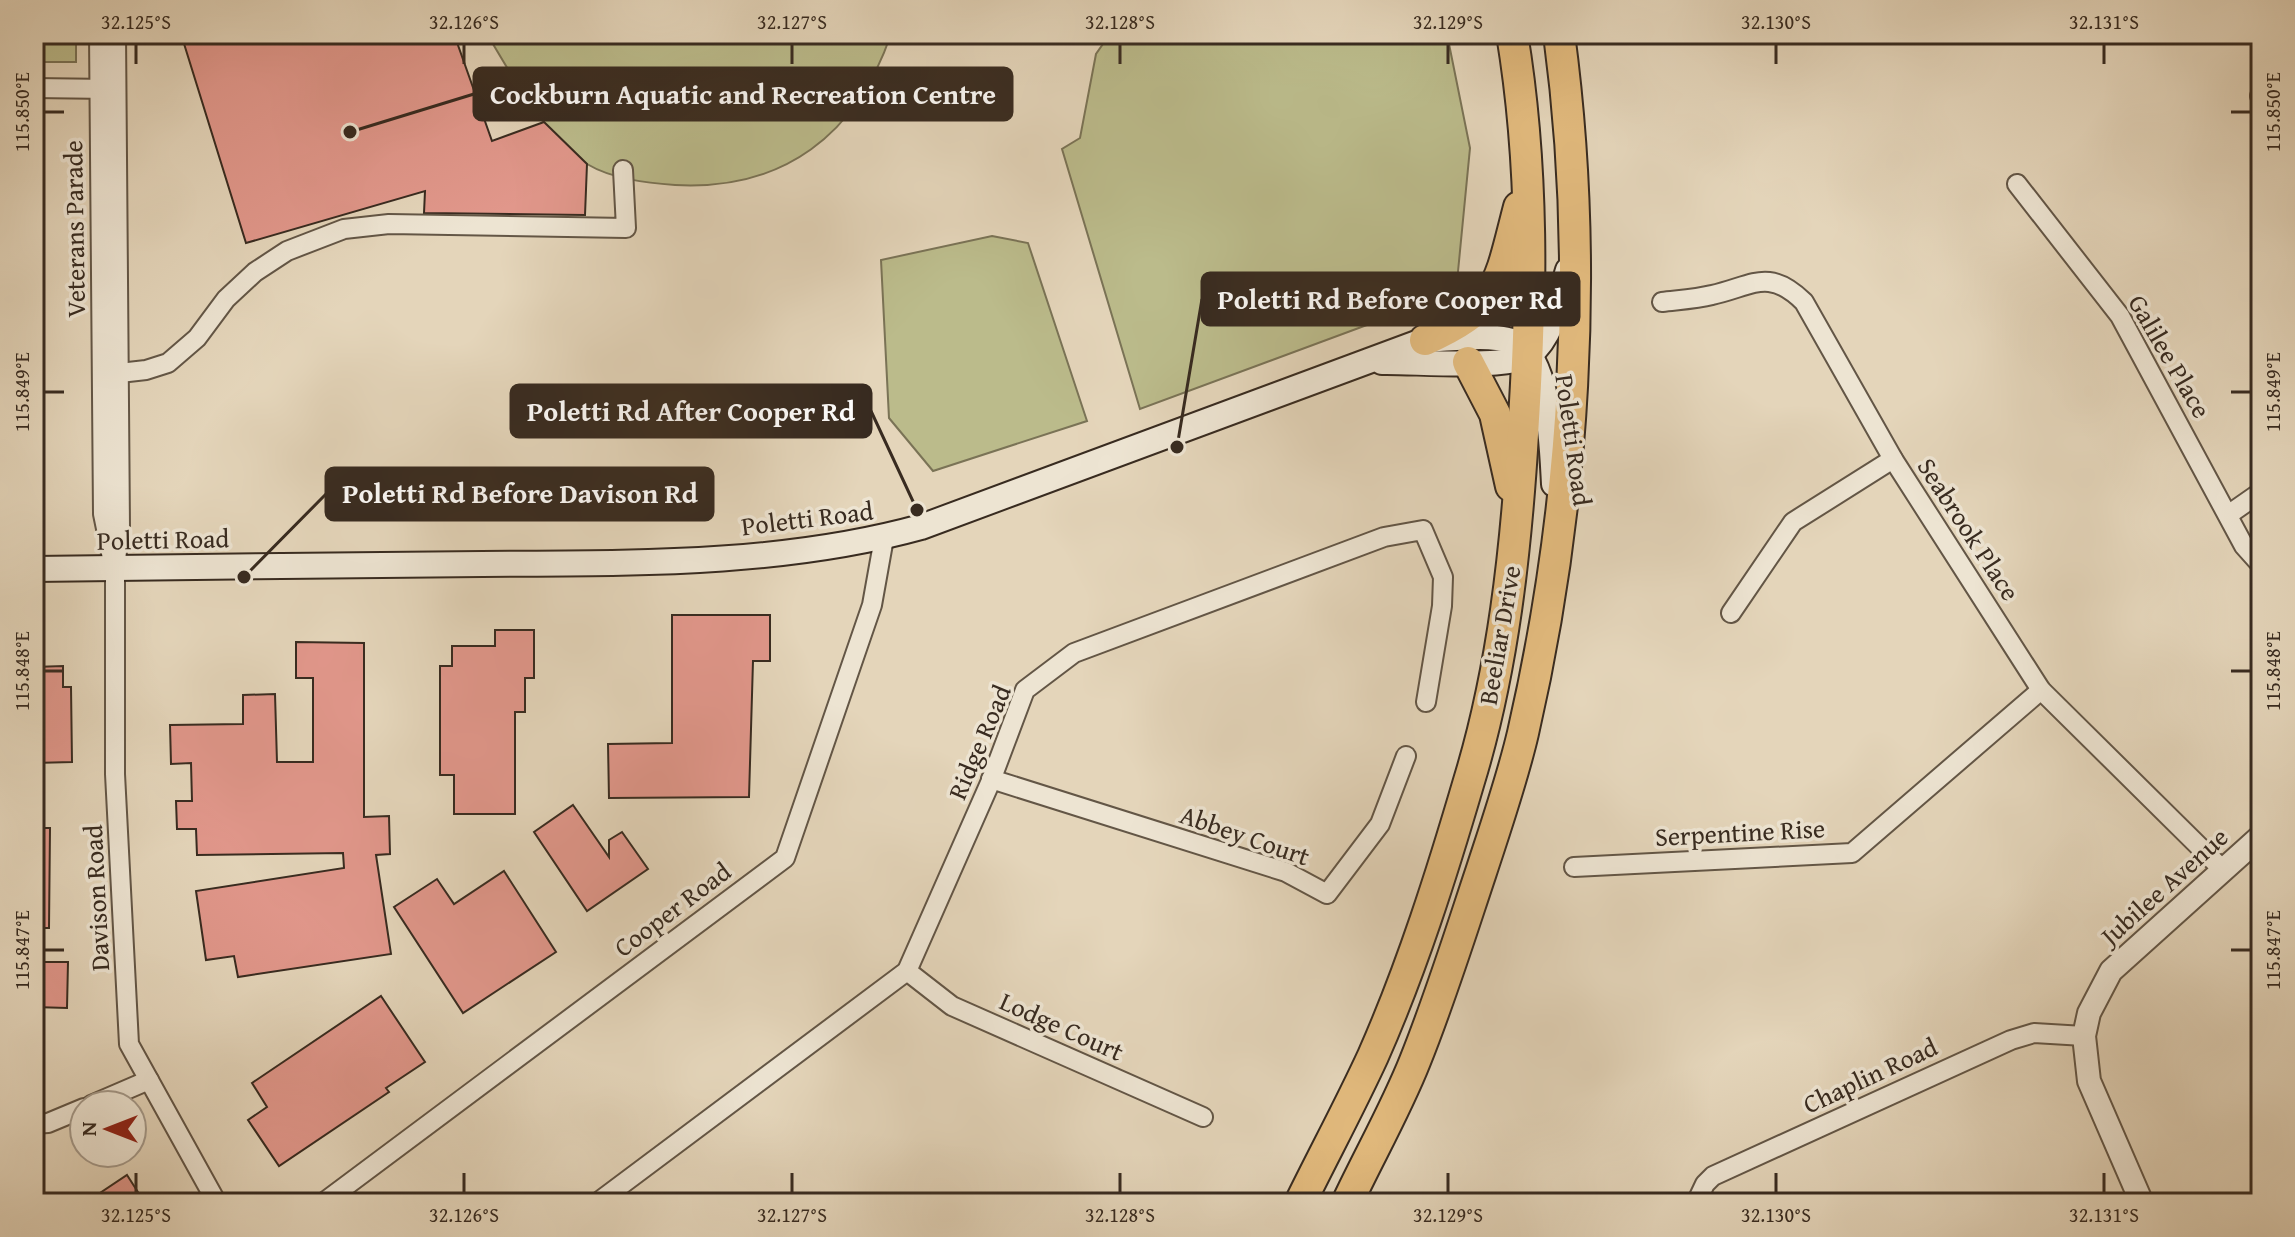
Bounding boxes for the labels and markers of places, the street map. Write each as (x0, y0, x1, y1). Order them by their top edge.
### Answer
callout: Cockburn Aquatic and Recreation Centre (474, 68, 1012, 120)
callout: Poletti Rd Before Cooper Rd (1202, 273, 1579, 325)
callout: Poletti Rd After Cooper Rd (511, 385, 871, 437)
callout: Poletti Rd Before Davison Rd (326, 468, 713, 520)

